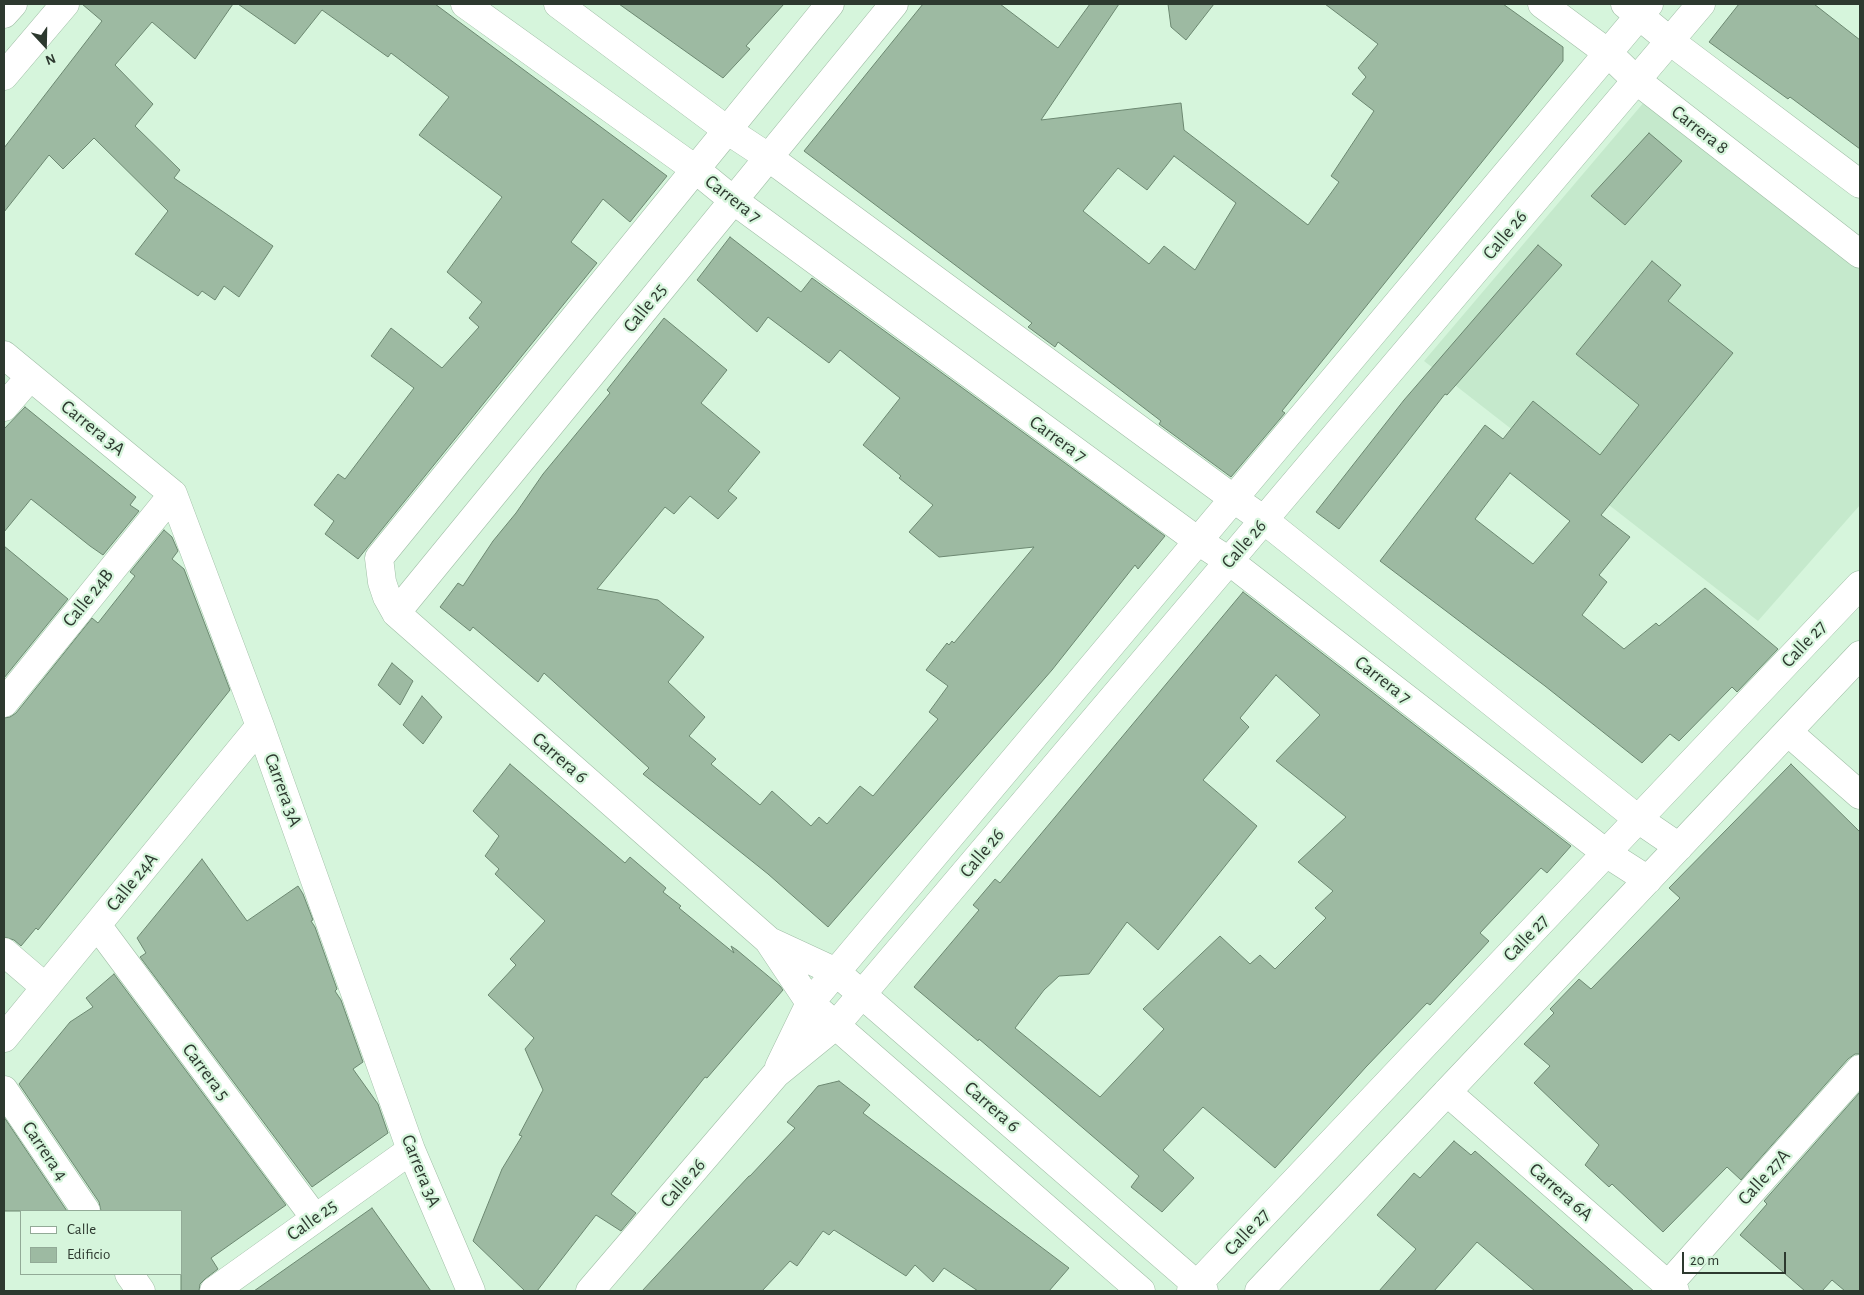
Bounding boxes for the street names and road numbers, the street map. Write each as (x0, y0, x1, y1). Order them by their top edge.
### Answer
street label: Carrera 8 (1667, 101, 1733, 159)
street label: Carrera 7 (700, 170, 766, 228)
street label: Calle 26 (1478, 206, 1532, 264)
street label: Calle 25 (618, 279, 672, 337)
street label: Carrera 3A (56, 395, 130, 461)
street label: Carrera 7 (1025, 411, 1091, 467)
street label: Calle 26 (1217, 515, 1271, 573)
street label: Calle 24B (58, 564, 118, 632)
street label: Calle 27 (1776, 616, 1832, 672)
street label: Carrera 7 (1350, 651, 1416, 709)
street label: Carrera 6 (528, 728, 592, 788)
street label: Carrera 3A (259, 750, 307, 830)
street label: Calle 26 (955, 824, 1009, 882)
street label: Calle 24A (102, 848, 162, 916)
street label: Calle 27 (1498, 910, 1554, 966)
street label: Carrera 5 (177, 1039, 235, 1105)
street label: Carrera 6 (960, 1077, 1024, 1137)
street label: Carrera 4 (17, 1117, 73, 1185)
street label: Carrera 3A (396, 1131, 446, 1211)
street label: Calle 27A (1733, 1144, 1795, 1210)
street label: Calle 26 (656, 1154, 710, 1212)
street label: Carrera 6A (1524, 1158, 1598, 1226)
street label: Calle 25 (282, 1194, 342, 1246)
street label: Calle 27 (1219, 1204, 1275, 1260)

